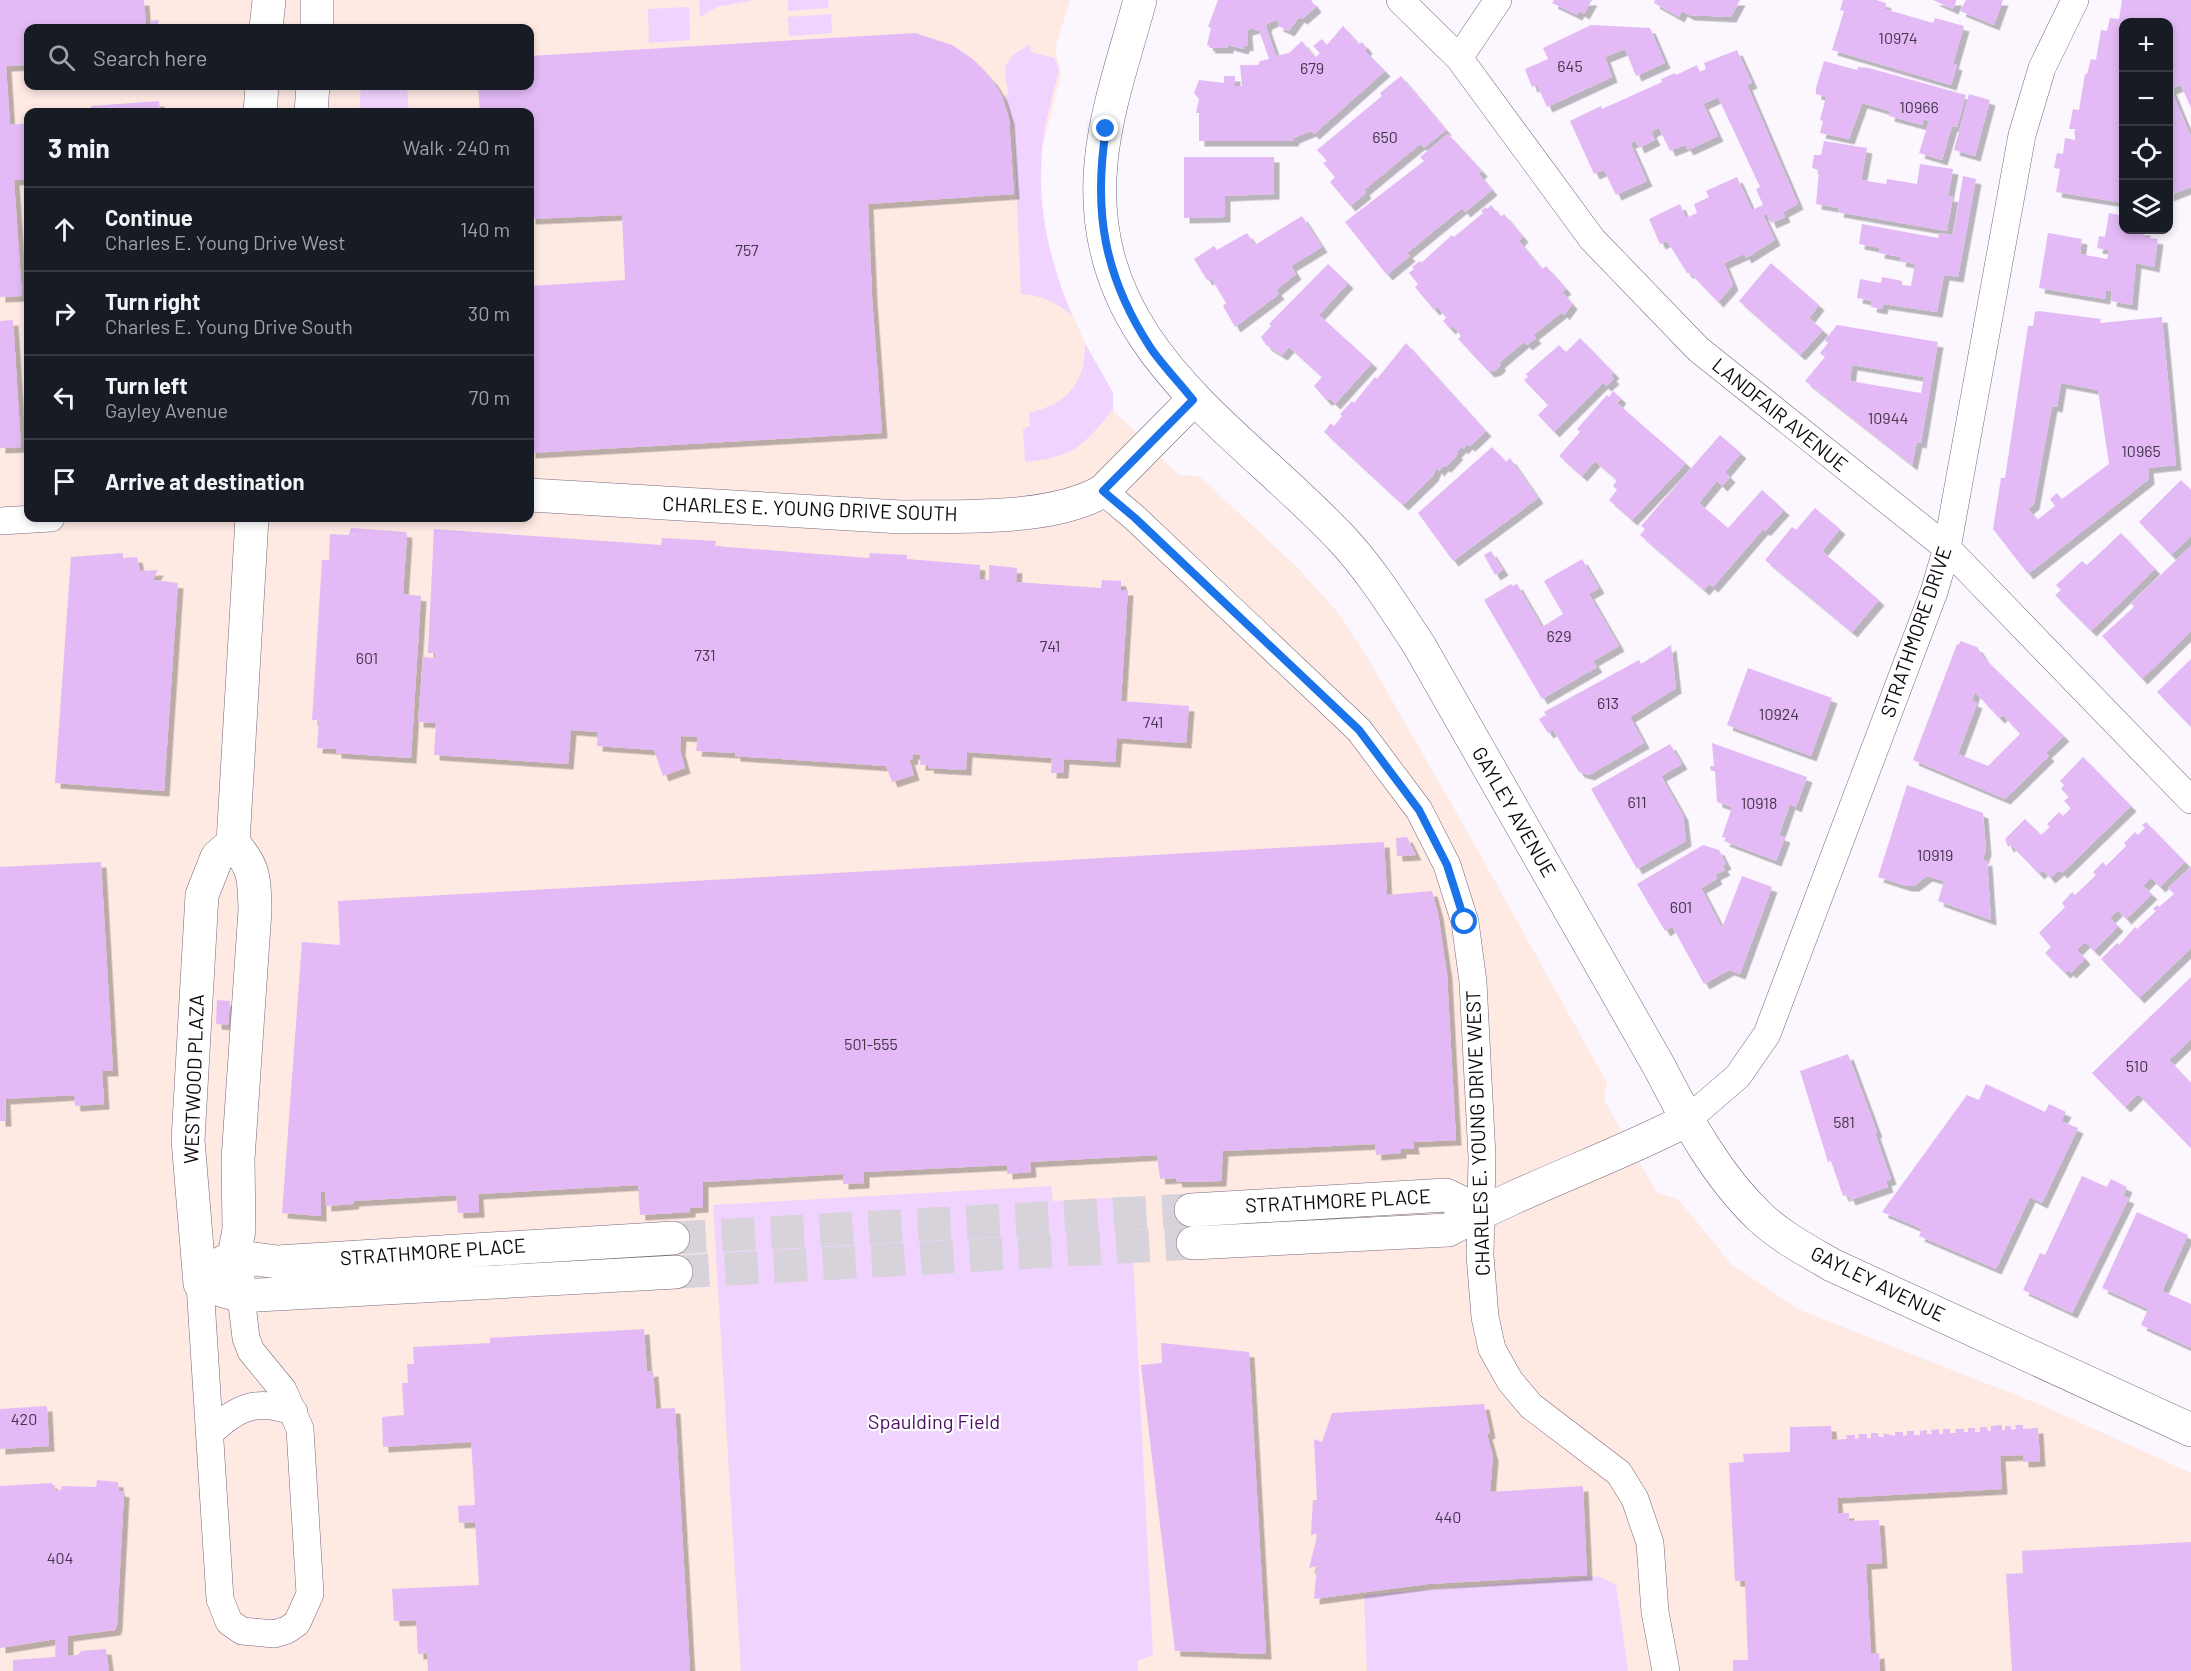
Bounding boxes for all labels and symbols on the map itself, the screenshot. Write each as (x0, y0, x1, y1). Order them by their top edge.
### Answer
house number: 10974 (1878, 28, 1918, 47)
house number: 645 (1557, 56, 1583, 75)
house number: 679 (1300, 58, 1324, 77)
house number: 10966 (1899, 97, 1939, 116)
route end (1092, 115, 1118, 141)
house number: 650 (1372, 127, 1398, 146)
house number: 757 (735, 240, 759, 259)
street label: LANDFAIR AVENUE (1708, 352, 1853, 476)
house number: 10944 (1868, 408, 1908, 427)
house number: 10965 (2121, 441, 2161, 460)
street label: CHARLES E. YOUNG DRIVE SOUTH (662, 491, 958, 525)
street label: STRATHMORE DRIVE (1875, 543, 1956, 720)
house number: 629 (1546, 626, 1572, 645)
house number: 741 (1040, 636, 1060, 655)
house number: 731 (694, 645, 716, 664)
house number: 601 (356, 648, 378, 667)
house number: 613 (1597, 693, 1619, 712)
house number: 10924 (1759, 704, 1799, 723)
house number: 741 (1143, 712, 1163, 731)
street label: GAYLEY AVENUE (1468, 742, 1562, 881)
house number: 611 (1627, 792, 1647, 811)
house number: 10918 (1741, 793, 1777, 812)
house number: 10919 (1917, 845, 1953, 864)
house number: 601 (1670, 897, 1692, 916)
route start (1451, 908, 1477, 934)
street label: CHARLES E. YOUNG DRIVE WEST (1460, 990, 1494, 1276)
street label: WESTWOOD PLAZA (178, 994, 208, 1164)
house number: 501-555 (844, 1034, 898, 1053)
house number: 510 (2126, 1056, 2148, 1075)
house number: 581 (1833, 1112, 1855, 1131)
street label: STRATHMORE PLACE (1244, 1183, 1432, 1217)
street label: STRATHMORE PLACE (339, 1233, 527, 1269)
street label: GAYLEY AVENUE (1807, 1240, 1950, 1326)
house number: 420 (11, 1409, 37, 1428)
park label: Spaulding Field (868, 1409, 1000, 1433)
house number: 440 (1435, 1507, 1461, 1526)
house number: 404 (47, 1548, 73, 1567)

